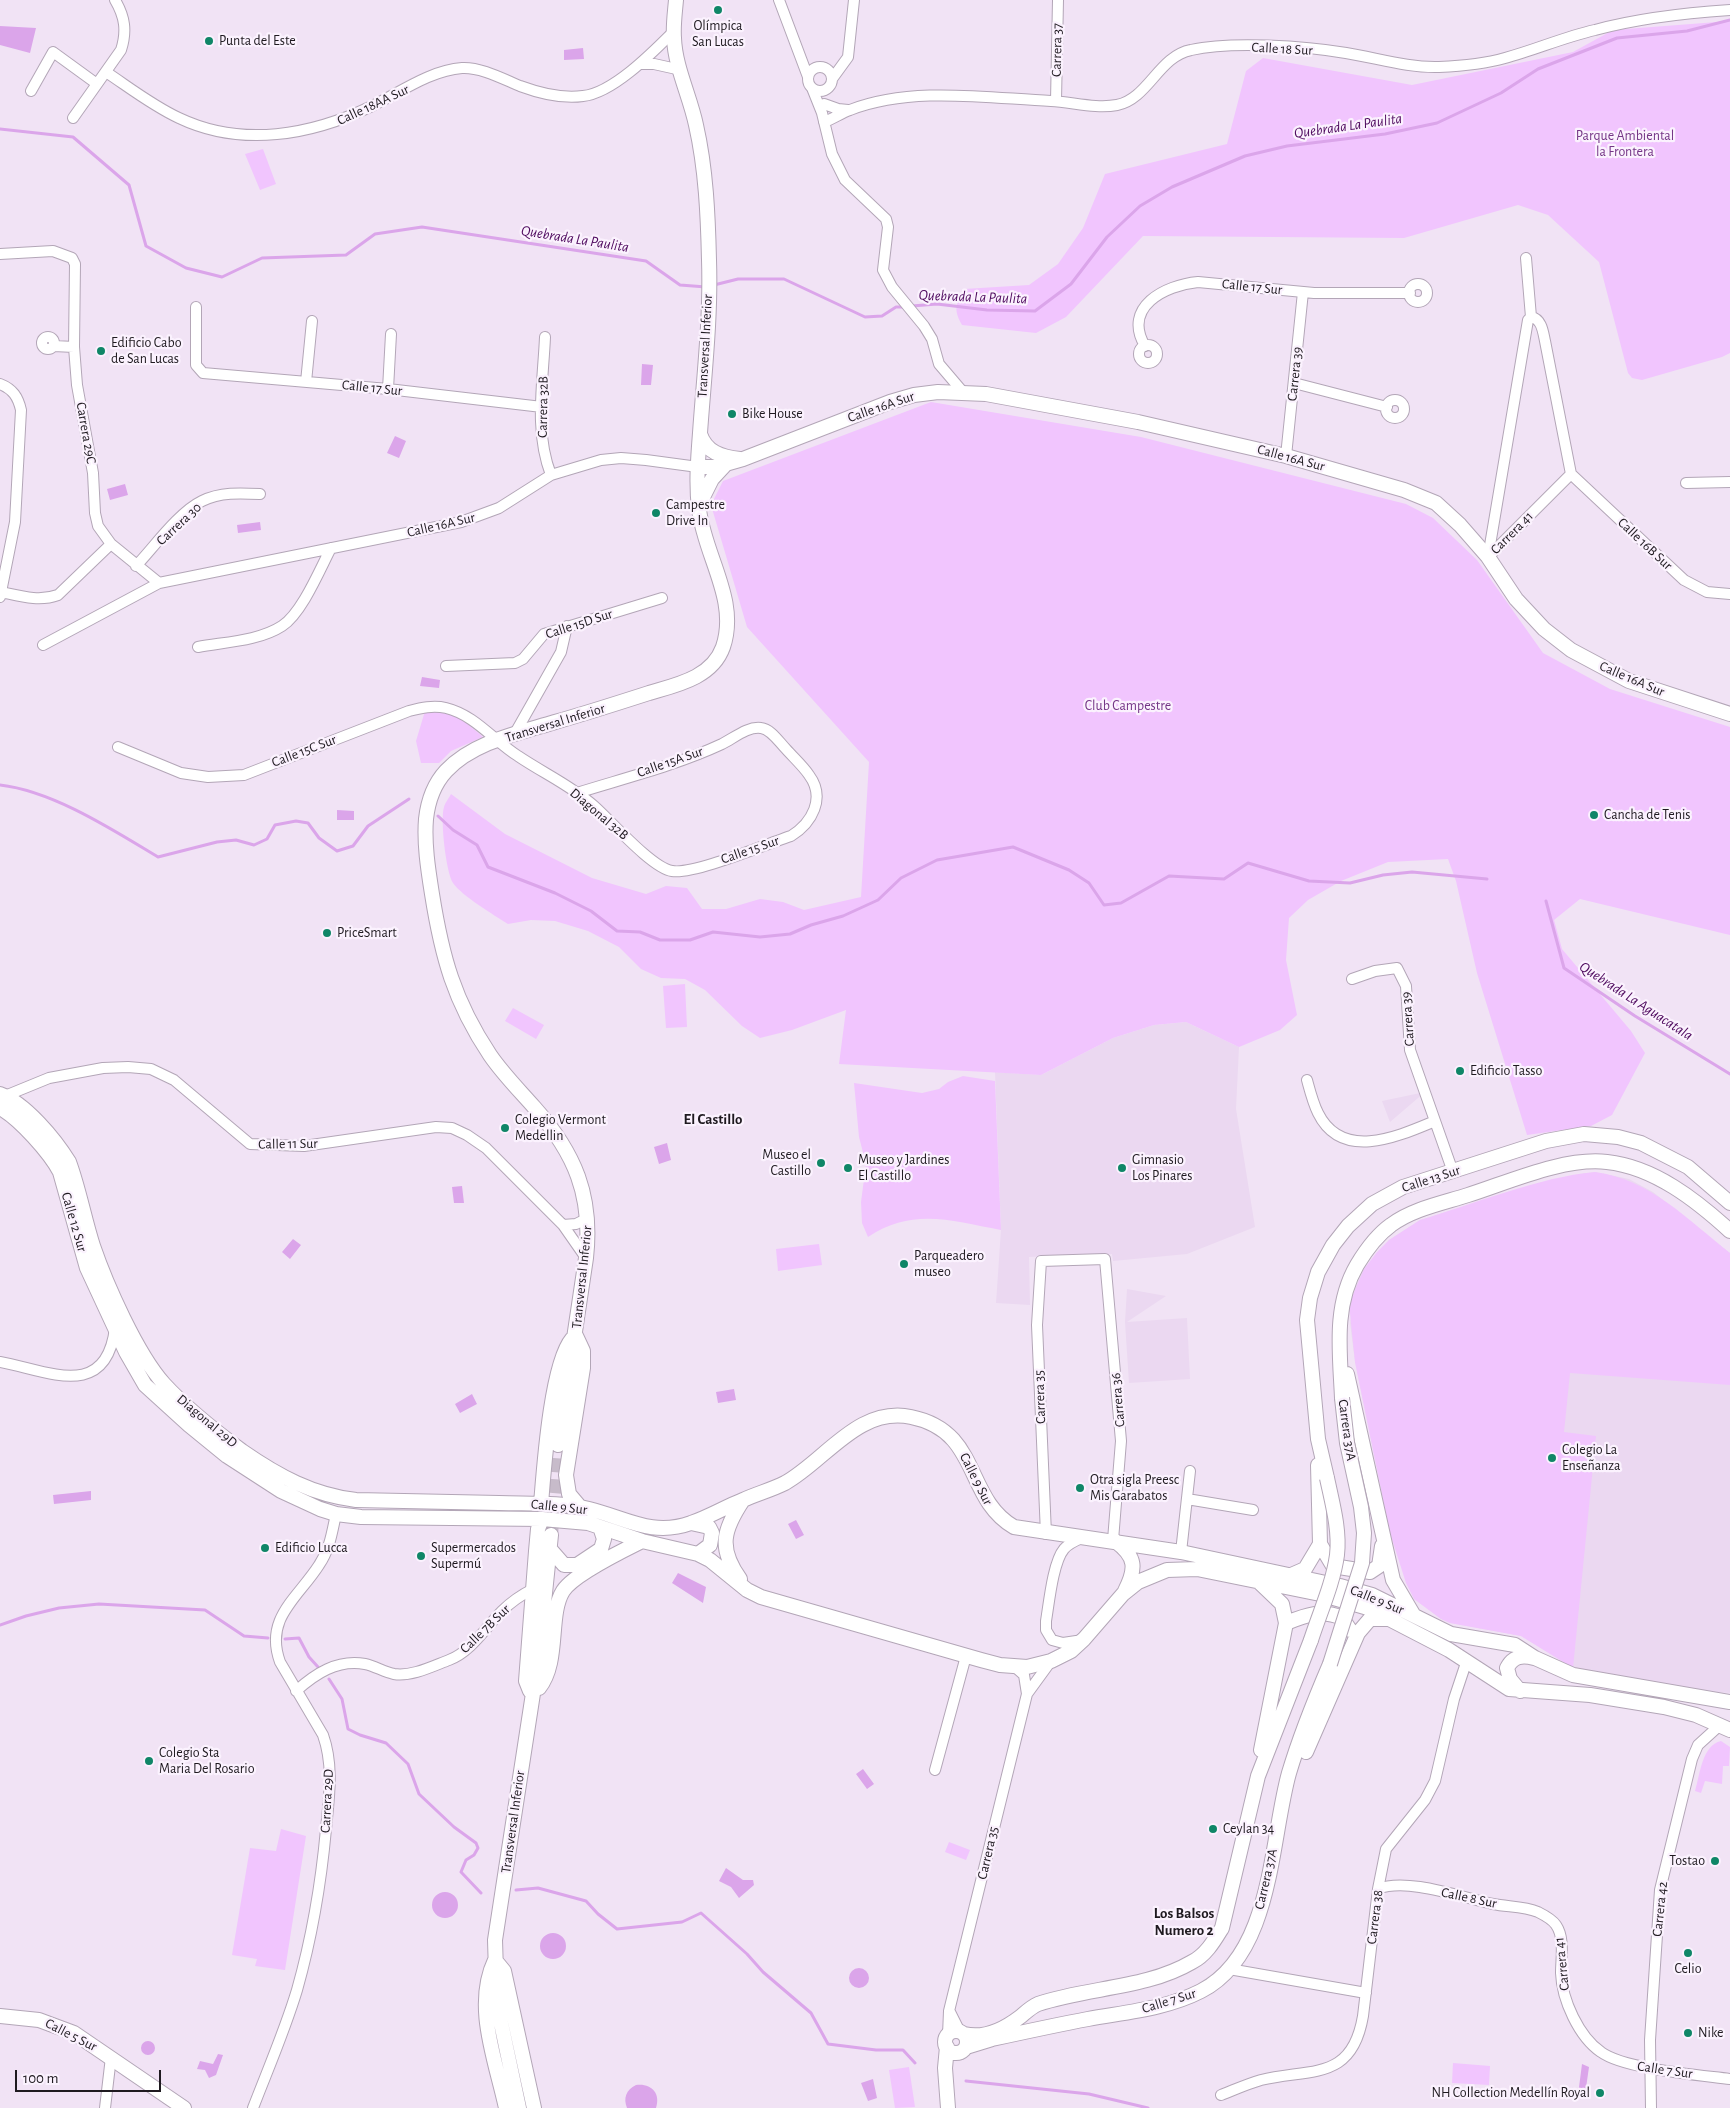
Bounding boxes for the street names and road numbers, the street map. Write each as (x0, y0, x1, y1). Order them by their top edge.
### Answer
street label: Carrera 37 (1048, 23, 1066, 77)
street label: Calle 18 Sur (1251, 39, 1313, 59)
street label: Calle 18AA Sur (334, 81, 412, 129)
street label: Calle 17 Sur (1221, 275, 1283, 299)
street label: Transversal Inferior (694, 294, 716, 398)
street label: Carrera 39 (1284, 346, 1306, 402)
street label: Calle 17 Sur (341, 376, 403, 400)
street label: Carrera 32B (534, 376, 552, 438)
street label: Calle 16A Sur (845, 388, 917, 426)
street label: Carrera 29C (72, 401, 100, 465)
street label: Calle 16A Sur (1255, 441, 1327, 475)
street label: Carrera 30 (153, 499, 205, 549)
street label: Carrera 41 (1487, 508, 1537, 558)
street label: Calle 16A Sur (405, 509, 477, 541)
street label: Calle 16B Sur (1614, 514, 1676, 574)
street label: Calle 15D Sur (543, 605, 615, 643)
street label: Calle 16A Sur (1597, 658, 1667, 700)
street label: Transversal Inferior (503, 700, 607, 746)
street label: Calle 15C Sur (269, 731, 339, 771)
street label: Calle 15A Sur (635, 743, 705, 781)
street label: Diagonal 32B (566, 785, 632, 843)
street label: Calle 15 Sur (719, 832, 781, 868)
street label: Carrera 39 (1398, 991, 1418, 1047)
street label: Calle 11 Sur (258, 1135, 318, 1153)
street label: Calle 13 Sur (1400, 1162, 1462, 1196)
street label: Calle 12 Sur (58, 1190, 90, 1254)
street label: Transversal Inferior (568, 1225, 596, 1329)
street label: Carrera 35 (1031, 1370, 1049, 1424)
street label: Carrera 36 (1107, 1372, 1129, 1428)
street label: Diagonal 29D (173, 1391, 241, 1451)
street label: Carrera 37A (1334, 1398, 1360, 1462)
street label: Calle 9 Sur (956, 1450, 996, 1508)
street label: Calle 9 Sur (530, 1496, 588, 1518)
street label: Calle 9 Sur (1348, 1582, 1406, 1618)
street label: Calle 7B Sur (456, 1601, 514, 1657)
street label: Carrera 29D (317, 1768, 337, 1834)
street label: Transversal Inferior (497, 1770, 529, 1874)
street label: Carrera 35 (974, 1825, 1002, 1881)
street label: Carrera 37A (1251, 1847, 1281, 1911)
street label: Carrera 42 (1649, 1881, 1671, 1937)
street label: Calle 8 Sur (1440, 1884, 1498, 1912)
street label: Carrera 38 (1363, 1889, 1387, 1945)
street label: Carrera 41 (1551, 1936, 1573, 1992)
street label: Calle 7 Sur (1140, 1985, 1198, 2017)
street label: Calle 5 Sur (42, 2015, 100, 2055)
street label: Calle 7 Sur (1636, 2058, 1694, 2082)

